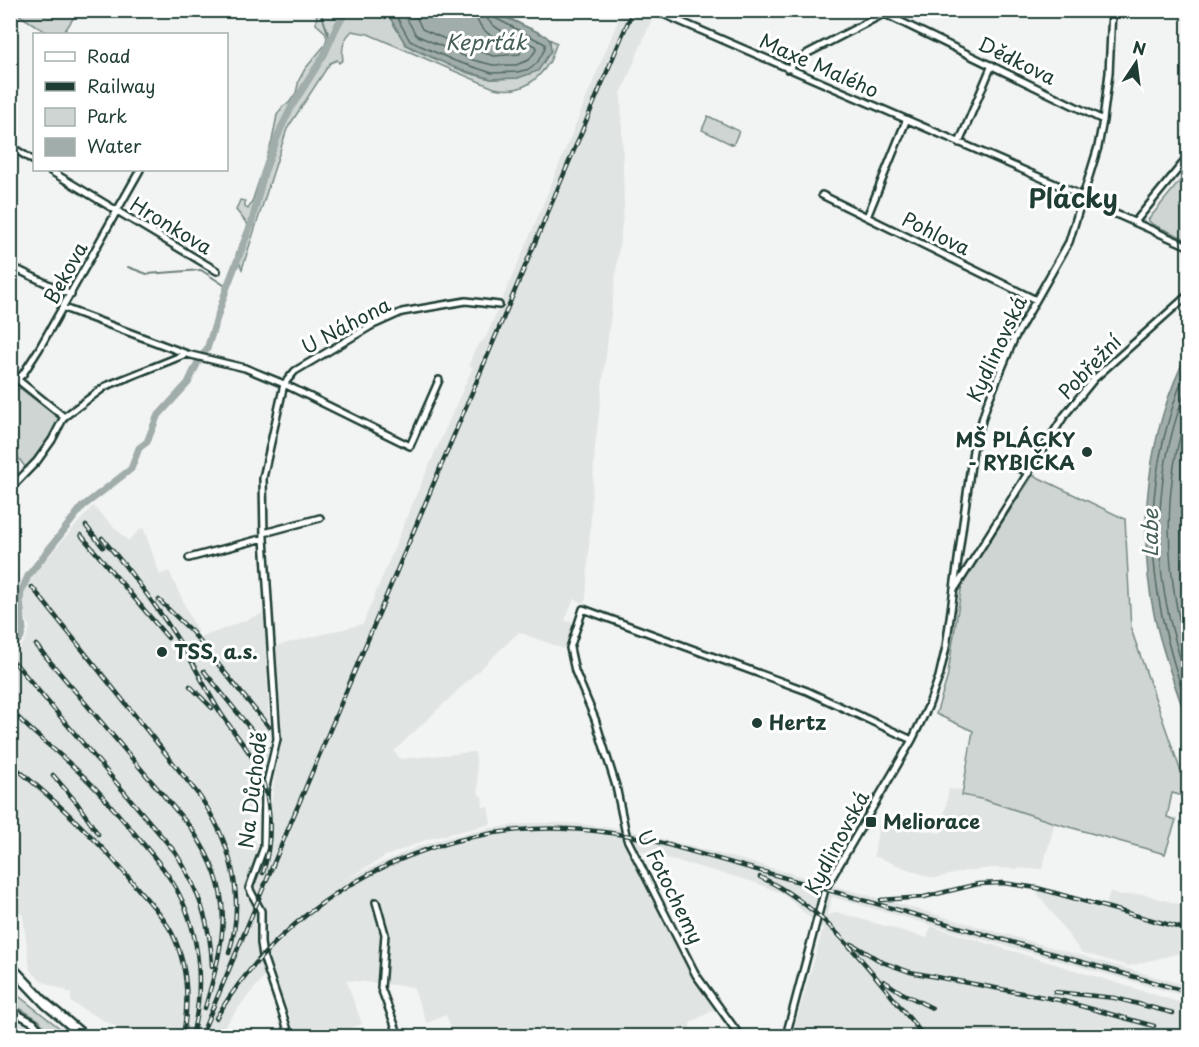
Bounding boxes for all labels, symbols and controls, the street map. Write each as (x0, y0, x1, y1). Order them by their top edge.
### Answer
water label: Keprťák (446, 25, 527, 57)
street label: Maxe Malého (755, 25, 884, 105)
street label: Dědkova (974, 28, 1062, 92)
legend (33, 33, 228, 171)
north arrow (1106, 33, 1166, 93)
text: N (1131, 34, 1148, 61)
text: Road (87, 42, 131, 69)
text: Railway (87, 72, 155, 99)
text: Park (87, 102, 127, 129)
text: Water (87, 132, 142, 159)
district label: Plácky (1028, 178, 1118, 217)
street label: Hronkova (125, 189, 219, 262)
street label: Pohlova (897, 204, 976, 263)
street label: Bekova (36, 235, 95, 309)
street label: U Náhona (296, 289, 396, 361)
street label: Kydlinovská (958, 290, 1034, 407)
street label: Pobřežní (1051, 327, 1128, 406)
place label: MŠ PLÁCKY - RYBIČKA (956, 424, 1076, 477)
marker: MŠ PLÁCKY - RYBIČKA (1080, 445, 1094, 459)
water label: Labe (1133, 508, 1165, 557)
place label: TSS, a.s. (174, 636, 258, 666)
marker: TSS, a.s. (155, 645, 169, 659)
place label: Hertz (769, 707, 826, 737)
marker: Hertz (750, 716, 764, 730)
street label: Na Důchodě (230, 730, 274, 850)
street label: Kydlinovská (796, 785, 876, 900)
place label: Meliorace (883, 806, 980, 836)
marker: Meliorace (864, 815, 878, 829)
street label: U Fotochemy (630, 824, 712, 949)

